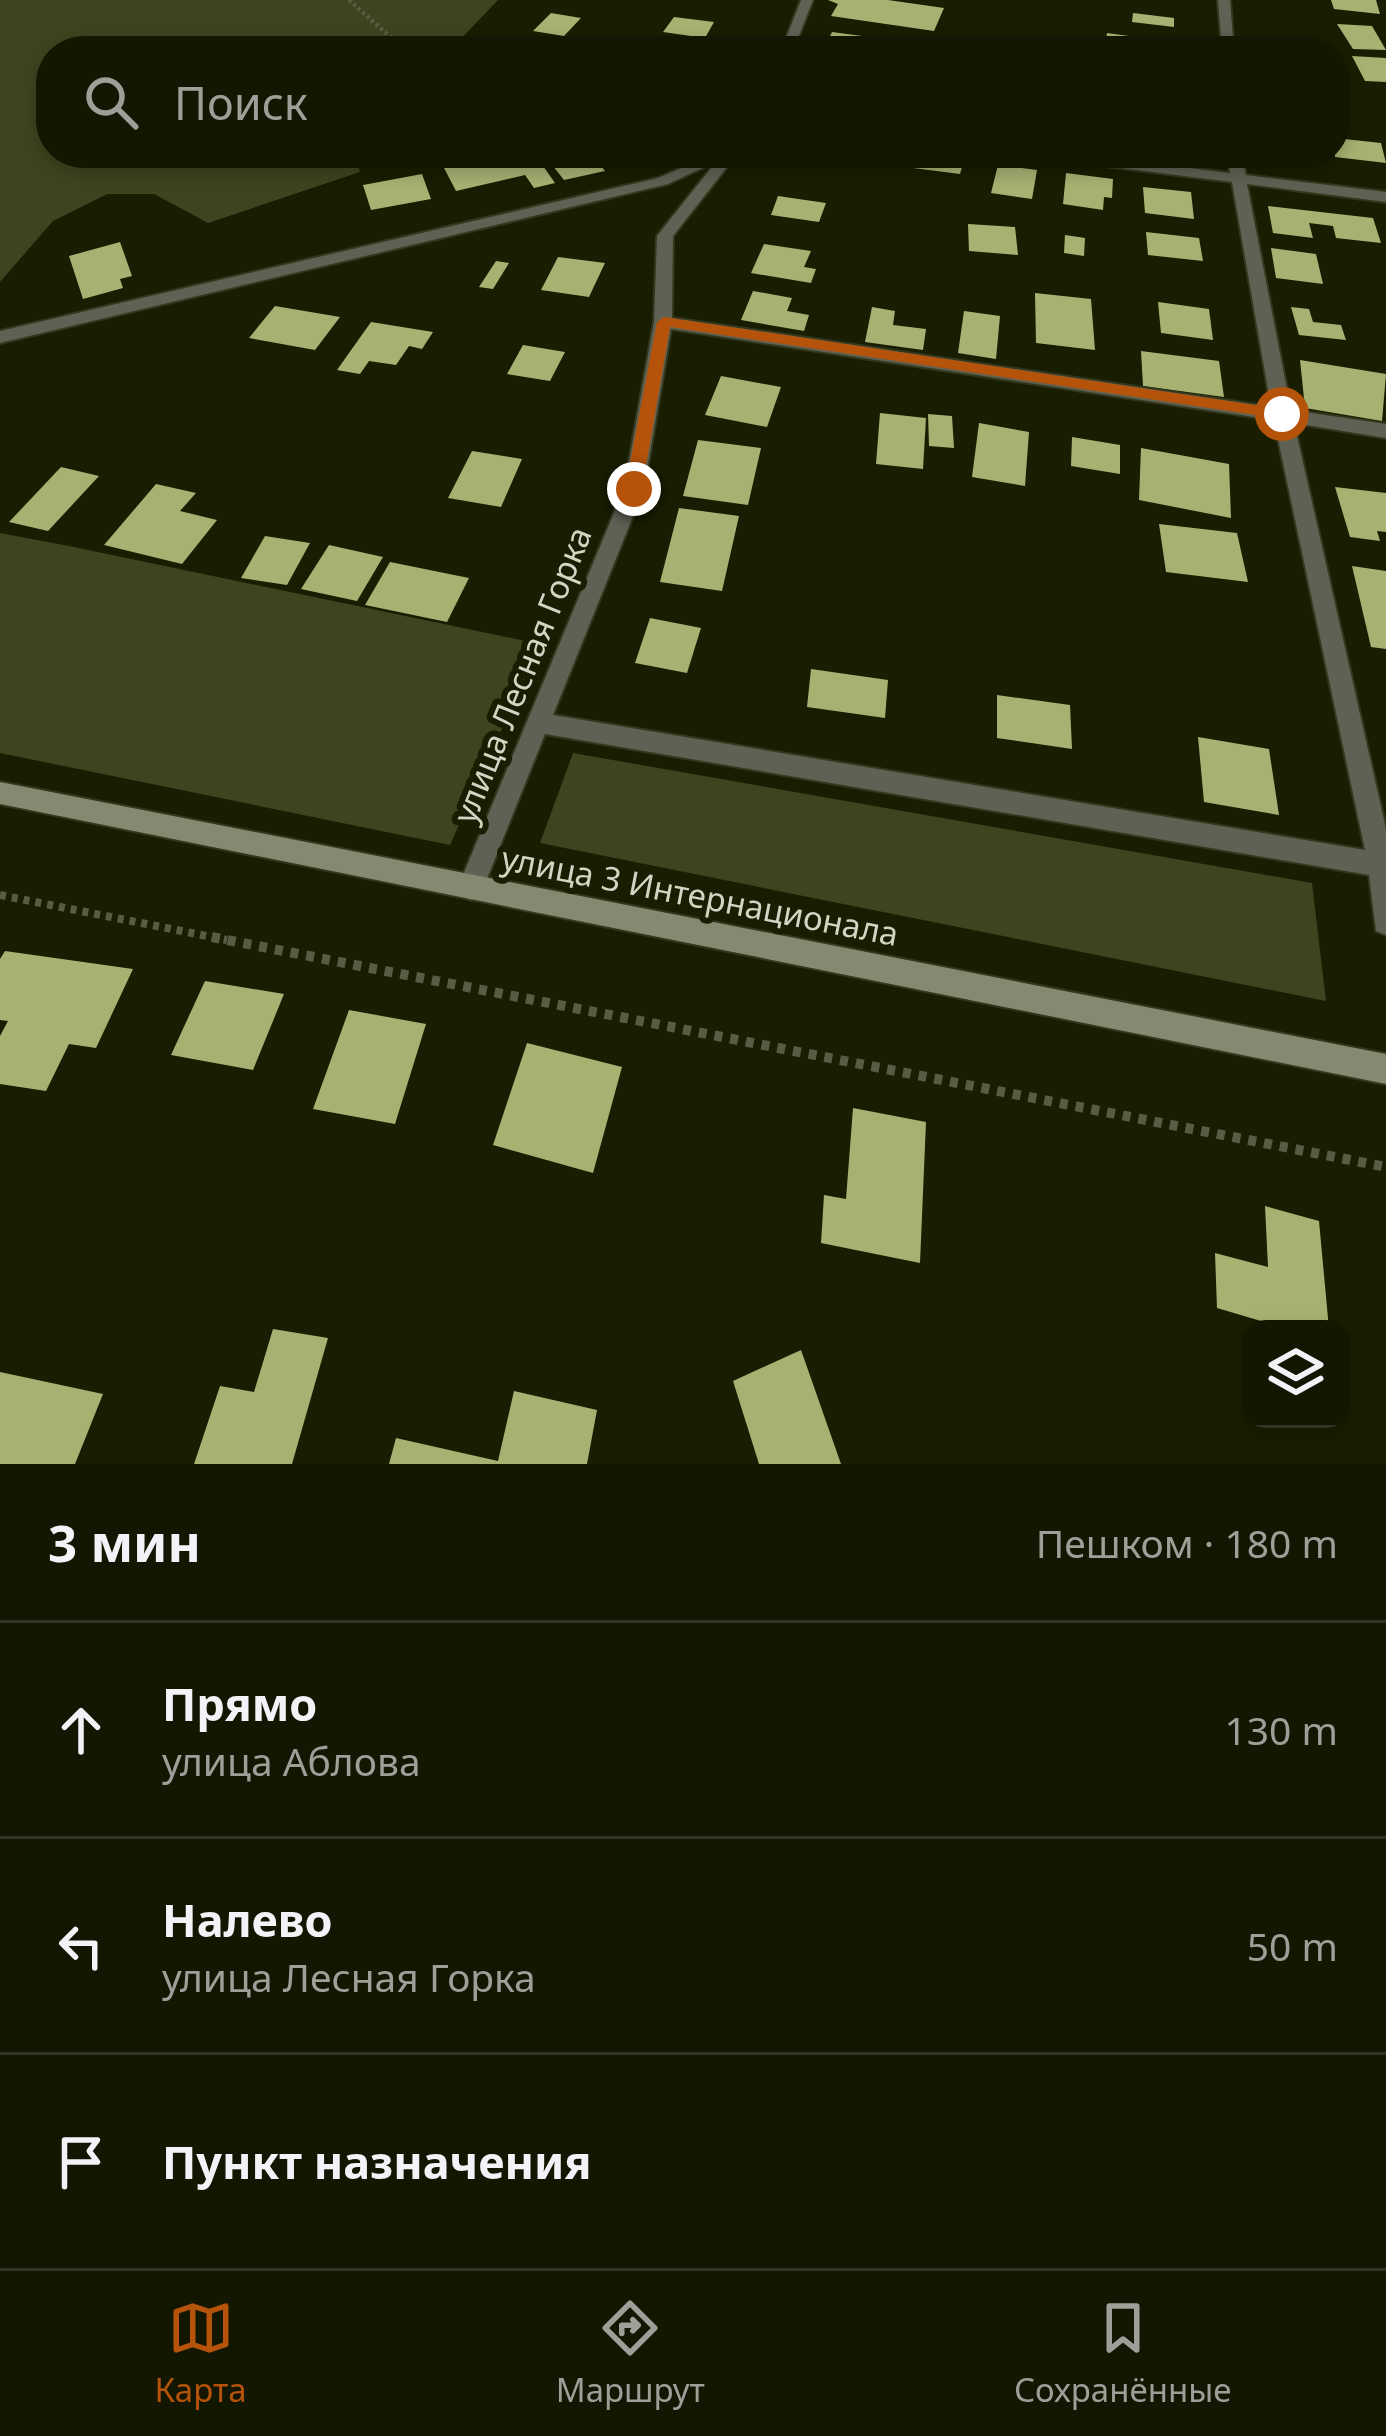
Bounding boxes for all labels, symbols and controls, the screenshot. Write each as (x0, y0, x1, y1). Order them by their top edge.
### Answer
search box (36, 36, 1350, 168)
icon: search (78, 69, 144, 135)
text: Поиск (174, 72, 308, 133)
route start (1255, 387, 1309, 441)
route end (607, 462, 661, 516)
street label: улица Лесная Горка (441, 520, 602, 830)
street label: улица 3 Интернационала (498, 835, 902, 956)
map controls (1242, 1320, 1350, 1428)
button: layers (1242, 1320, 1350, 1428)
text: 3 мин (48, 1507, 201, 1577)
text: Пешком · 180 m (1036, 1516, 1338, 1569)
text: Прямо (162, 1673, 317, 1734)
icon: ahead (48, 1697, 114, 1763)
text: 130 m (1224, 1703, 1338, 1756)
text: улица Аблова (162, 1734, 421, 1787)
text: Налево (162, 1889, 333, 1950)
icon: left (48, 1913, 114, 1979)
text: 50 m (1247, 1919, 1338, 1972)
text: улица Лесная Горка (162, 1950, 536, 2003)
icon: arrive (48, 2129, 114, 2195)
text: Пункт назначения (162, 2131, 592, 2192)
tab: Карта (155, 2295, 247, 2412)
tab: Маршрут (556, 2295, 705, 2412)
tab: Сохранённые (1014, 2295, 1231, 2412)

